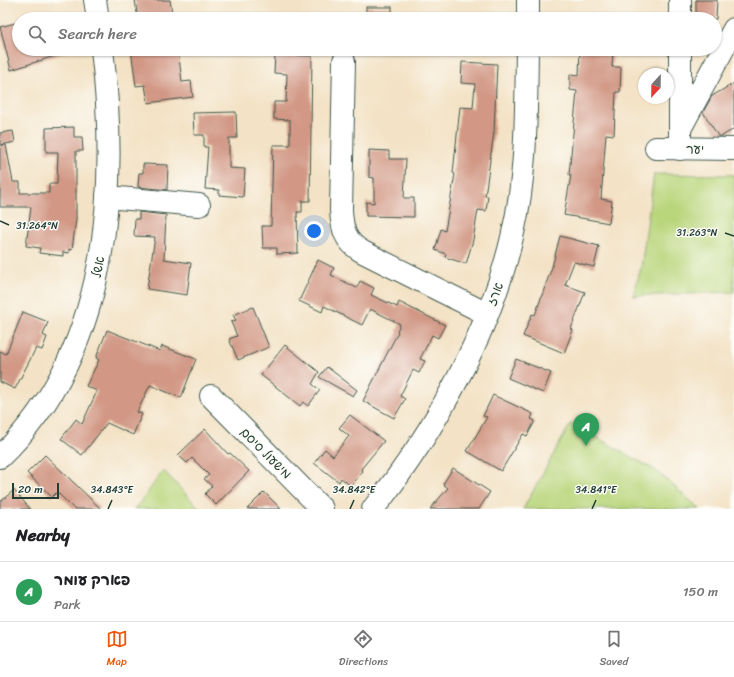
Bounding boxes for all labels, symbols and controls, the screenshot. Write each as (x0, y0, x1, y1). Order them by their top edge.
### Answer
search box (12, 12, 722, 56)
text: Search here (58, 21, 137, 47)
icon: search (26, 23, 48, 45)
north arrow (638, 68, 674, 104)
street label: יער (686, 138, 704, 161)
text: 31.264°N (16, 217, 58, 235)
your location (304, 221, 324, 241)
text: 31.263°N (677, 224, 718, 242)
street label: אשל (85, 254, 111, 280)
street label: ארז (480, 279, 510, 309)
pin: A (573, 413, 599, 446)
street label: מישעול סיסם (234, 421, 298, 485)
text: 20 m (18, 480, 43, 499)
scale bar (12, 481, 59, 500)
text: 34.843°E (91, 481, 135, 499)
text: 34.842°E (333, 481, 377, 499)
text: 34.841°E (575, 481, 618, 499)
text: Nearby (16, 520, 70, 550)
text: פארק עומר (54, 567, 130, 593)
text: A (25, 580, 33, 603)
text: 150 m (683, 580, 718, 603)
text: Park (54, 593, 81, 616)
tab: Map (106, 628, 128, 671)
tab: Directions (339, 628, 388, 671)
tab: Saved (599, 628, 628, 671)

